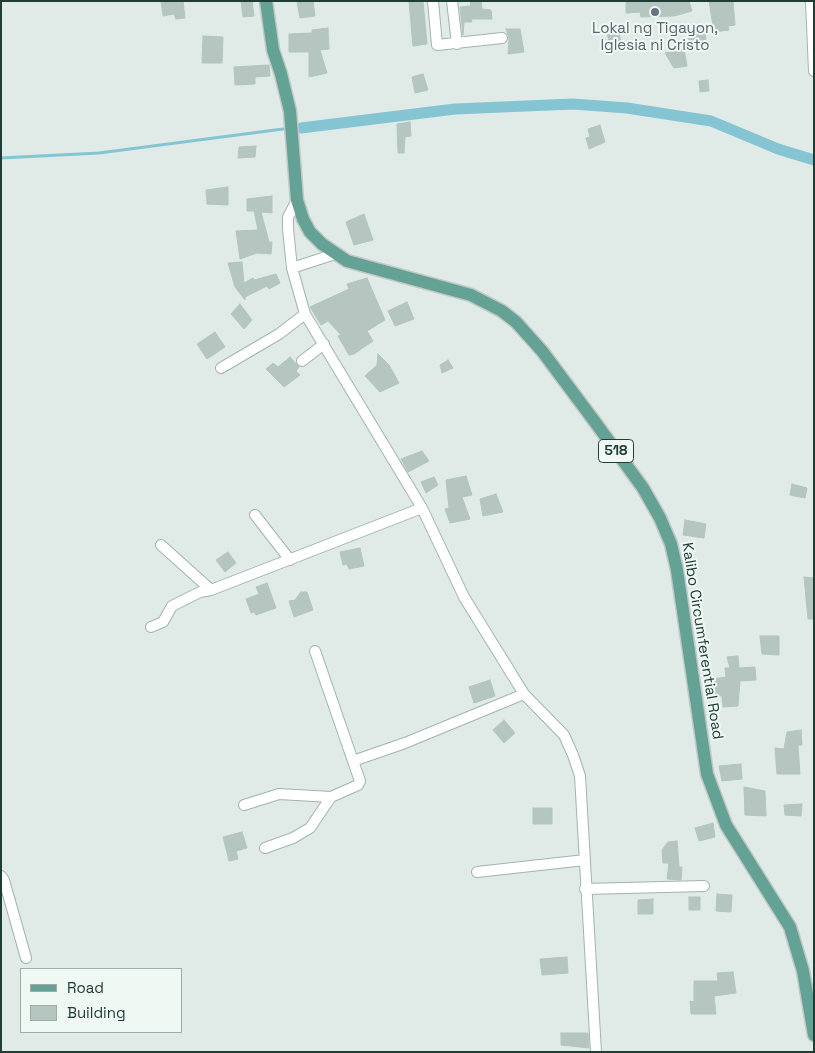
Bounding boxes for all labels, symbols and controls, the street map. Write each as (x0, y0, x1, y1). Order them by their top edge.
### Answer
marker: Lokal ng Tigayon, Iglesia ni Cristo (649, 6, 661, 18)
place label: Lokal ng Tigayon, Iglesia ni Cristo (592, 20, 718, 55)
road number: 518 (598, 440, 634, 462)
street label: Kalibo Circumferential Road (678, 541, 726, 741)
legend (20, 968, 182, 1033)
text: Road (67, 978, 104, 997)
text: Building (67, 1003, 126, 1022)

